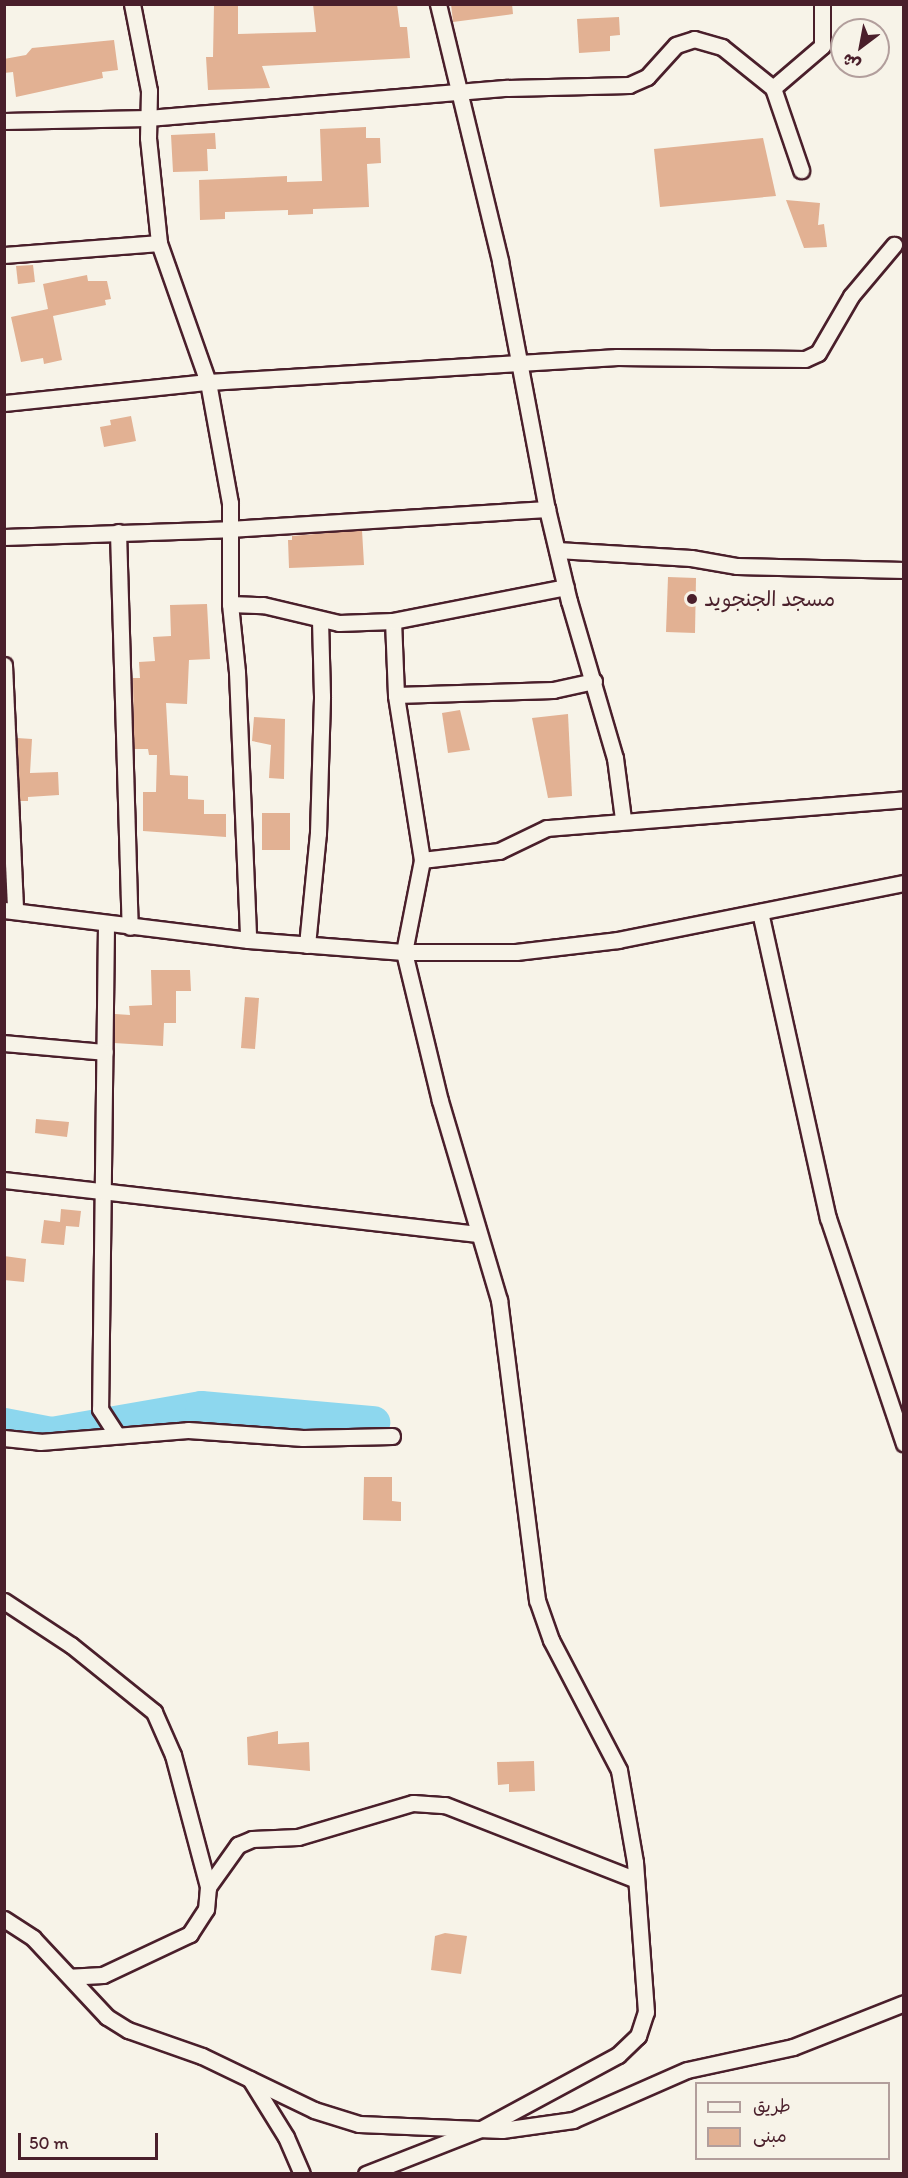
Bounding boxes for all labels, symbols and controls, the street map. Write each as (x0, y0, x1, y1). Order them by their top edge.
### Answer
north arrow (830, 18, 890, 78)
text: ش (839, 49, 864, 75)
place label: مسجد الجنجويد (704, 586, 835, 612)
marker: مسجد الجنجويد (685, 592, 699, 606)
legend (695, 2082, 890, 2160)
text: طريق (753, 2095, 791, 2117)
scale bar (21, 2121, 160, 2159)
text: مبنى (753, 2125, 787, 2147)
text: 50 m (29, 2132, 69, 2154)

